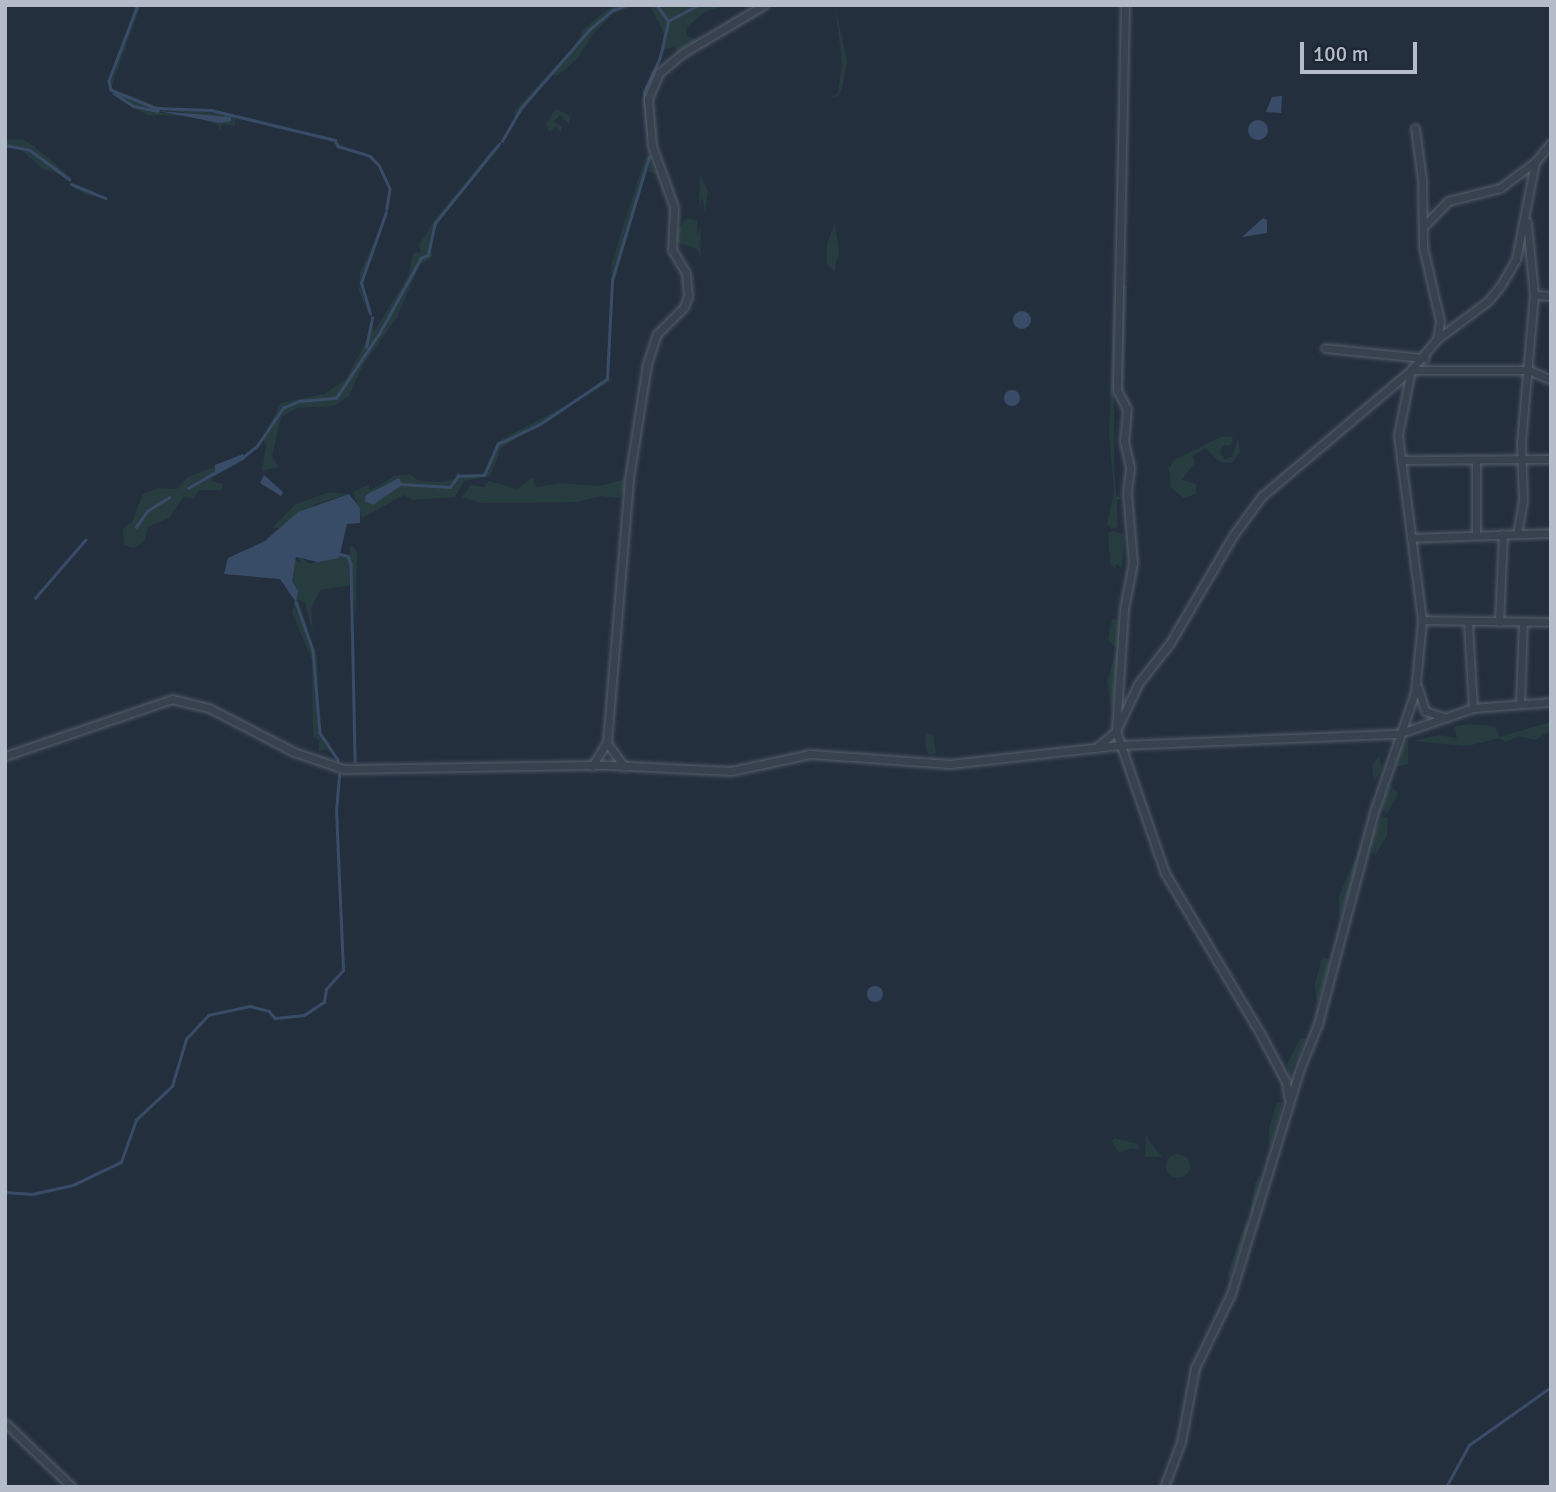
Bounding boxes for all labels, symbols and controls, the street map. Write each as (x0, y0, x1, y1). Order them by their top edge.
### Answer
scale bar (1304, 28, 1421, 72)
text: 100 m (1313, 41, 1368, 67)

